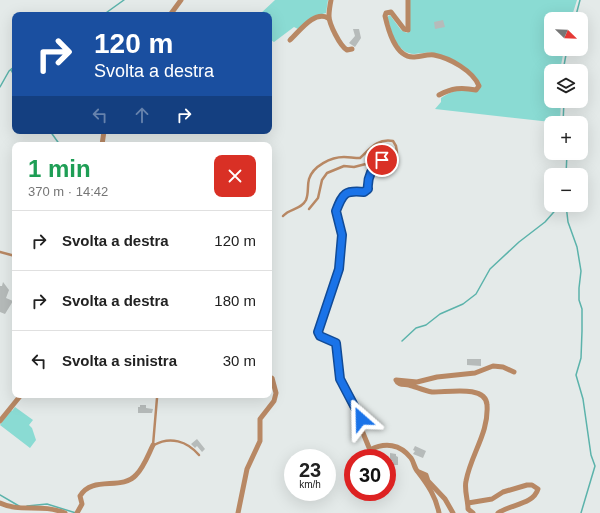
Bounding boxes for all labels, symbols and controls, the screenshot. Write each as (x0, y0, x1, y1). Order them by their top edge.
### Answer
north arrow (544, 12, 588, 56)
map controls (544, 12, 588, 212)
icon: right (28, 28, 80, 80)
text: 120 m (94, 28, 173, 59)
text: Svolta a destra (94, 61, 214, 81)
button: layers (544, 64, 588, 108)
icon: left (89, 104, 111, 126)
icon: ahead (131, 104, 153, 126)
icon: right (173, 104, 195, 126)
button: + (544, 116, 588, 160)
pin (365, 143, 399, 177)
icon: arrive (371, 149, 393, 171)
text: 1 min (28, 155, 91, 182)
button: close (214, 155, 256, 197)
button: − (544, 168, 588, 212)
text: 370 m · 14:42 (28, 184, 108, 199)
icon: right (28, 230, 50, 252)
text: Svolta a destra (62, 232, 169, 249)
text: 120 m (214, 232, 256, 249)
icon: right (28, 290, 50, 312)
text: Svolta a destra (62, 292, 169, 309)
text: 180 m (214, 292, 256, 309)
icon: left (28, 350, 50, 372)
text: Svolta a sinistra (62, 352, 177, 369)
text: 30 m (223, 352, 256, 369)
position arrow (340, 398, 382, 440)
speed limit sign: 30 (344, 449, 396, 501)
text: 23 (299, 459, 321, 481)
text: km/h (299, 479, 321, 490)

